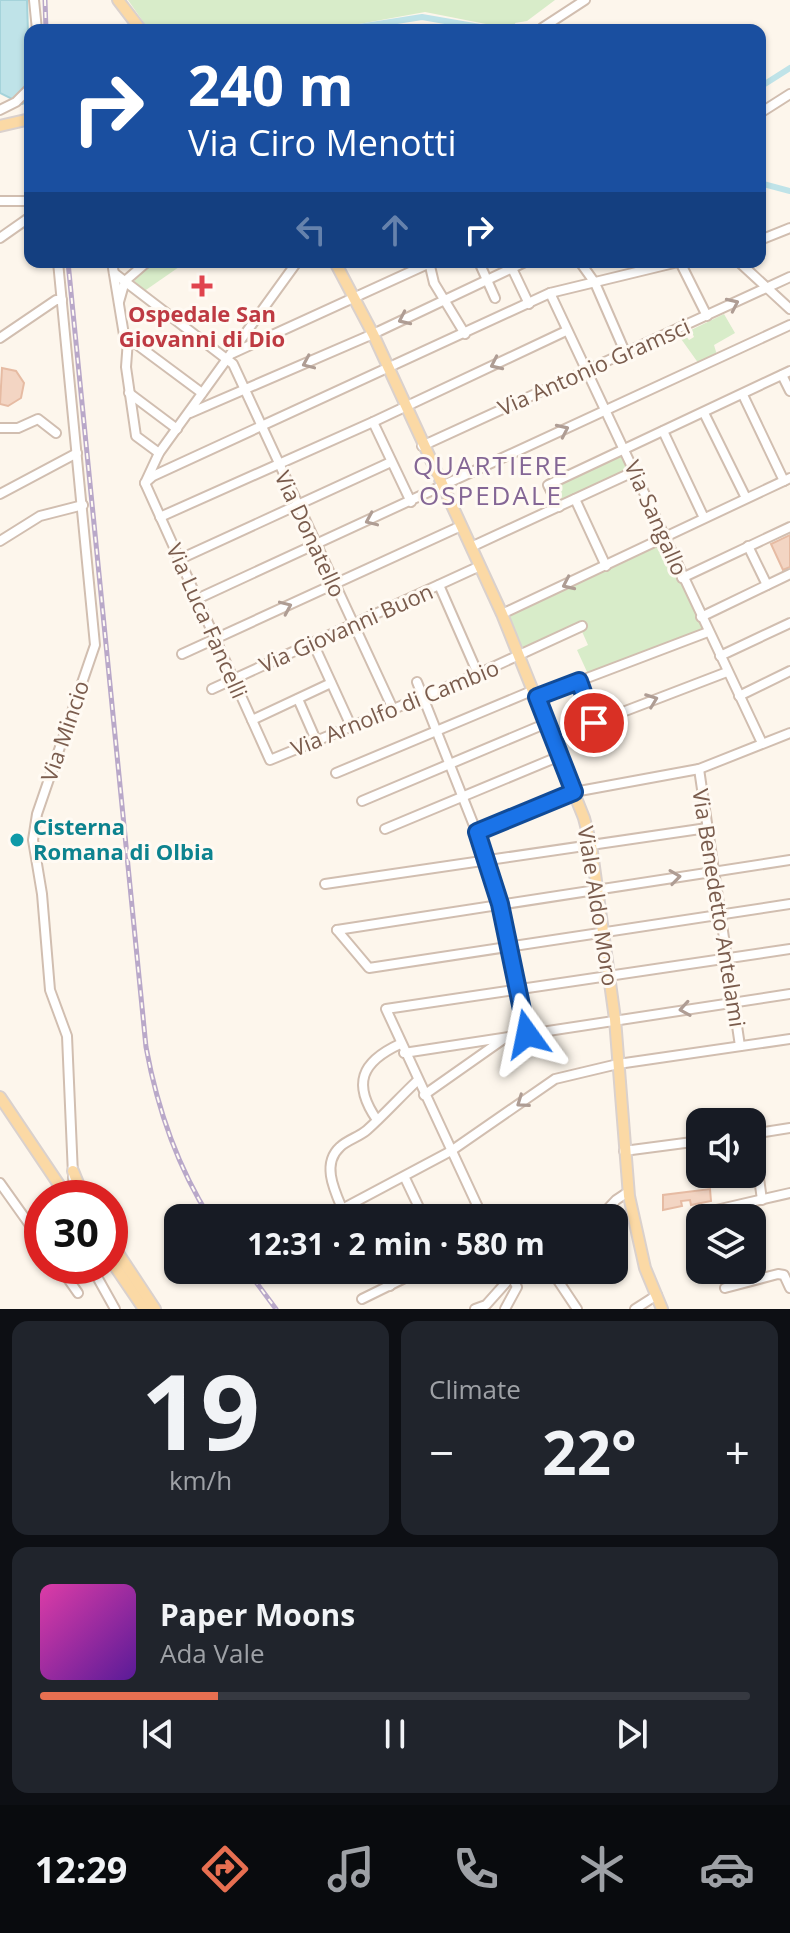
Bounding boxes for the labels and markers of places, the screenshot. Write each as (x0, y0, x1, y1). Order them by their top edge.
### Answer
marker: Ospedale San Giovanni di Dio (191, 275, 213, 297)
place label: Ospedale San Giovanni di Dio (119, 298, 285, 353)
pin (560, 689, 628, 757)
place label: Cisterna Romana di Olbia (33, 811, 214, 866)
marker: Cisterna Romana di Olbia (8, 831, 26, 849)

